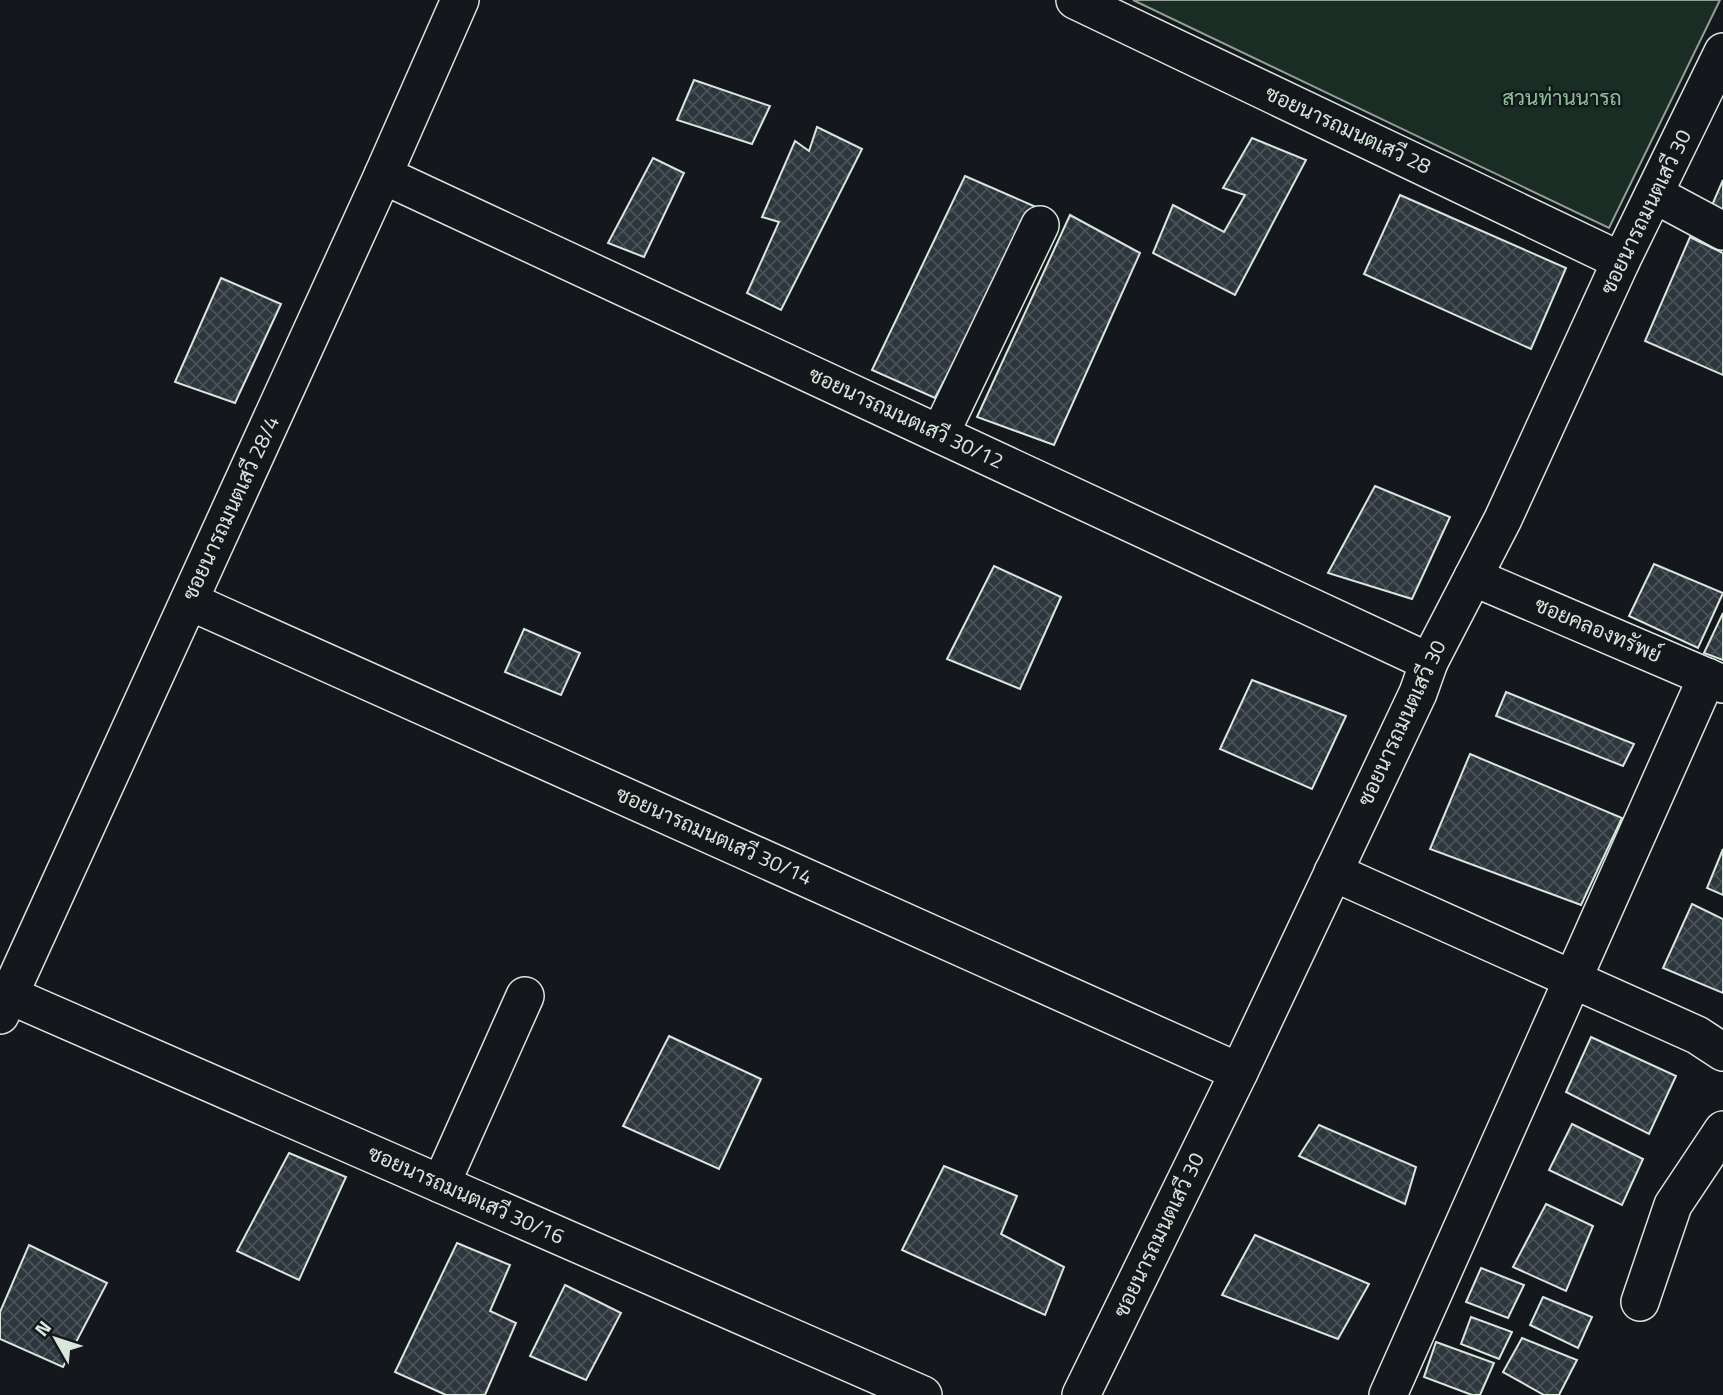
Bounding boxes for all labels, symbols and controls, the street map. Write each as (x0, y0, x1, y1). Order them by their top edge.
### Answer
street label: ซอยนารถมนตเสวี 28 (1260, 77, 1437, 182)
park label: สวนท่านนารถ (1502, 81, 1622, 113)
street label: ซอยนารถมนตเสวี 30 (1591, 124, 1699, 299)
street label: ซอยนารถมนตเสวี 30/12 (804, 358, 1009, 476)
street label: ซอยนารถมนตเสวี 28/4 (173, 410, 287, 605)
street label: ซอยคลองทรัพย์ (1530, 588, 1667, 670)
street label: ซอยนารถมนตเสวี 30 (1349, 634, 1454, 811)
street label: ซอยนารถมนตเสวี 30/14 (611, 777, 818, 893)
street label: ซอยนารถมนตเสวี 30/16 (363, 1136, 570, 1252)
street label: ซอยนารถมนตเสวี 30 (1104, 1147, 1212, 1322)
north arrow (21, 1304, 91, 1374)
text: N (27, 1314, 58, 1342)

